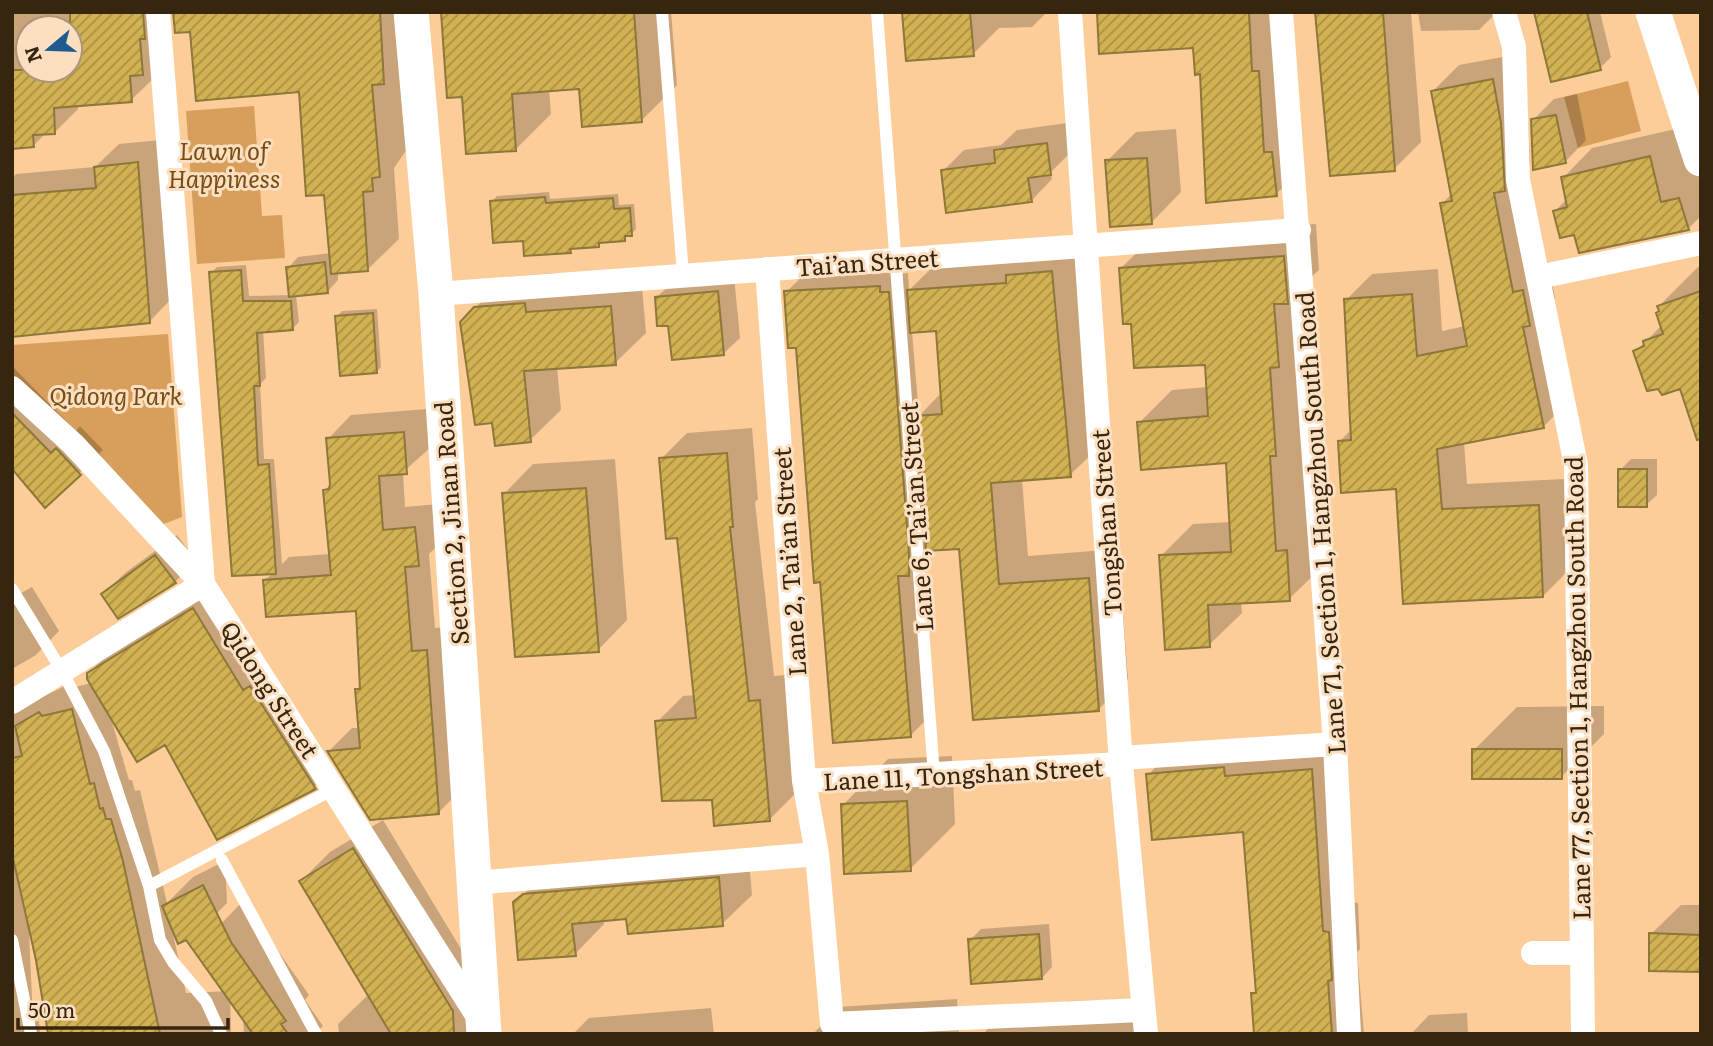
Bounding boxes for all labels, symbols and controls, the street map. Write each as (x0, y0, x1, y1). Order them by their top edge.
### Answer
north arrow (14, 14, 84, 84)
text: N (16, 43, 48, 67)
park label: Lawn of Happiness (168, 132, 280, 195)
street label: Tai’an Street (794, 239, 940, 283)
street label: Lane 71, Section 1, Hangzhou South Road (1285, 290, 1353, 756)
park label: Qidong Park (49, 377, 184, 412)
street label: Section 2, Jinan Road (424, 399, 476, 646)
street label: Lane 6, Tai’an Street (890, 401, 940, 633)
street label: Tongshan Street (1081, 428, 1129, 618)
street label: Lane 2, Tai’an Street (763, 446, 813, 678)
street label: Lane 77, Section 1, Hangzhou South Road (1554, 455, 1598, 920)
street label: Qidong Street (214, 614, 329, 765)
street label: Lane 11, Tongshan Street (822, 748, 1104, 798)
scale bar (18, 986, 228, 1030)
text: 50 m (28, 993, 75, 1024)

